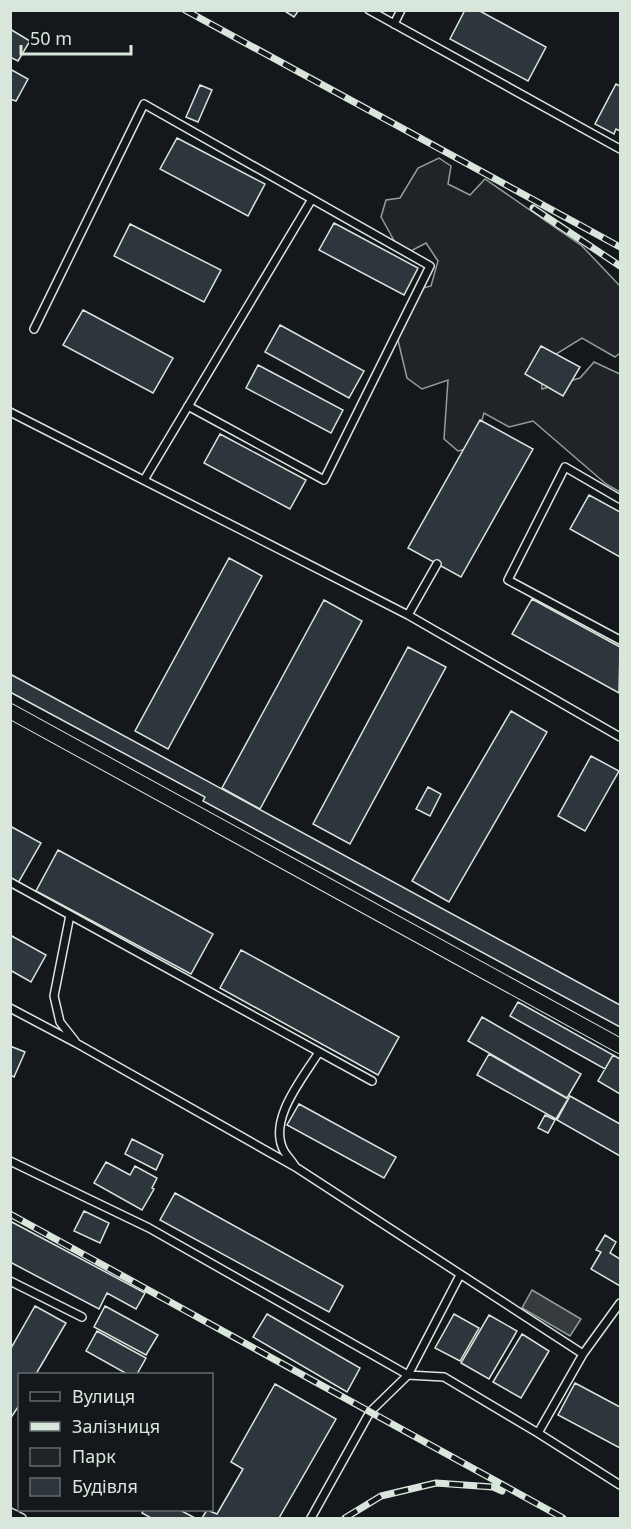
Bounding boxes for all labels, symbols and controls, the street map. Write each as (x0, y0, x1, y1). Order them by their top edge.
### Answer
scale bar (21, 18, 130, 56)
text: 50 m (30, 26, 72, 50)
legend (18, 1373, 213, 1511)
text: Вулиця (72, 1384, 135, 1408)
text: Залізниця (72, 1414, 160, 1438)
text: Парк (72, 1444, 116, 1468)
text: Будівля (72, 1474, 138, 1498)

